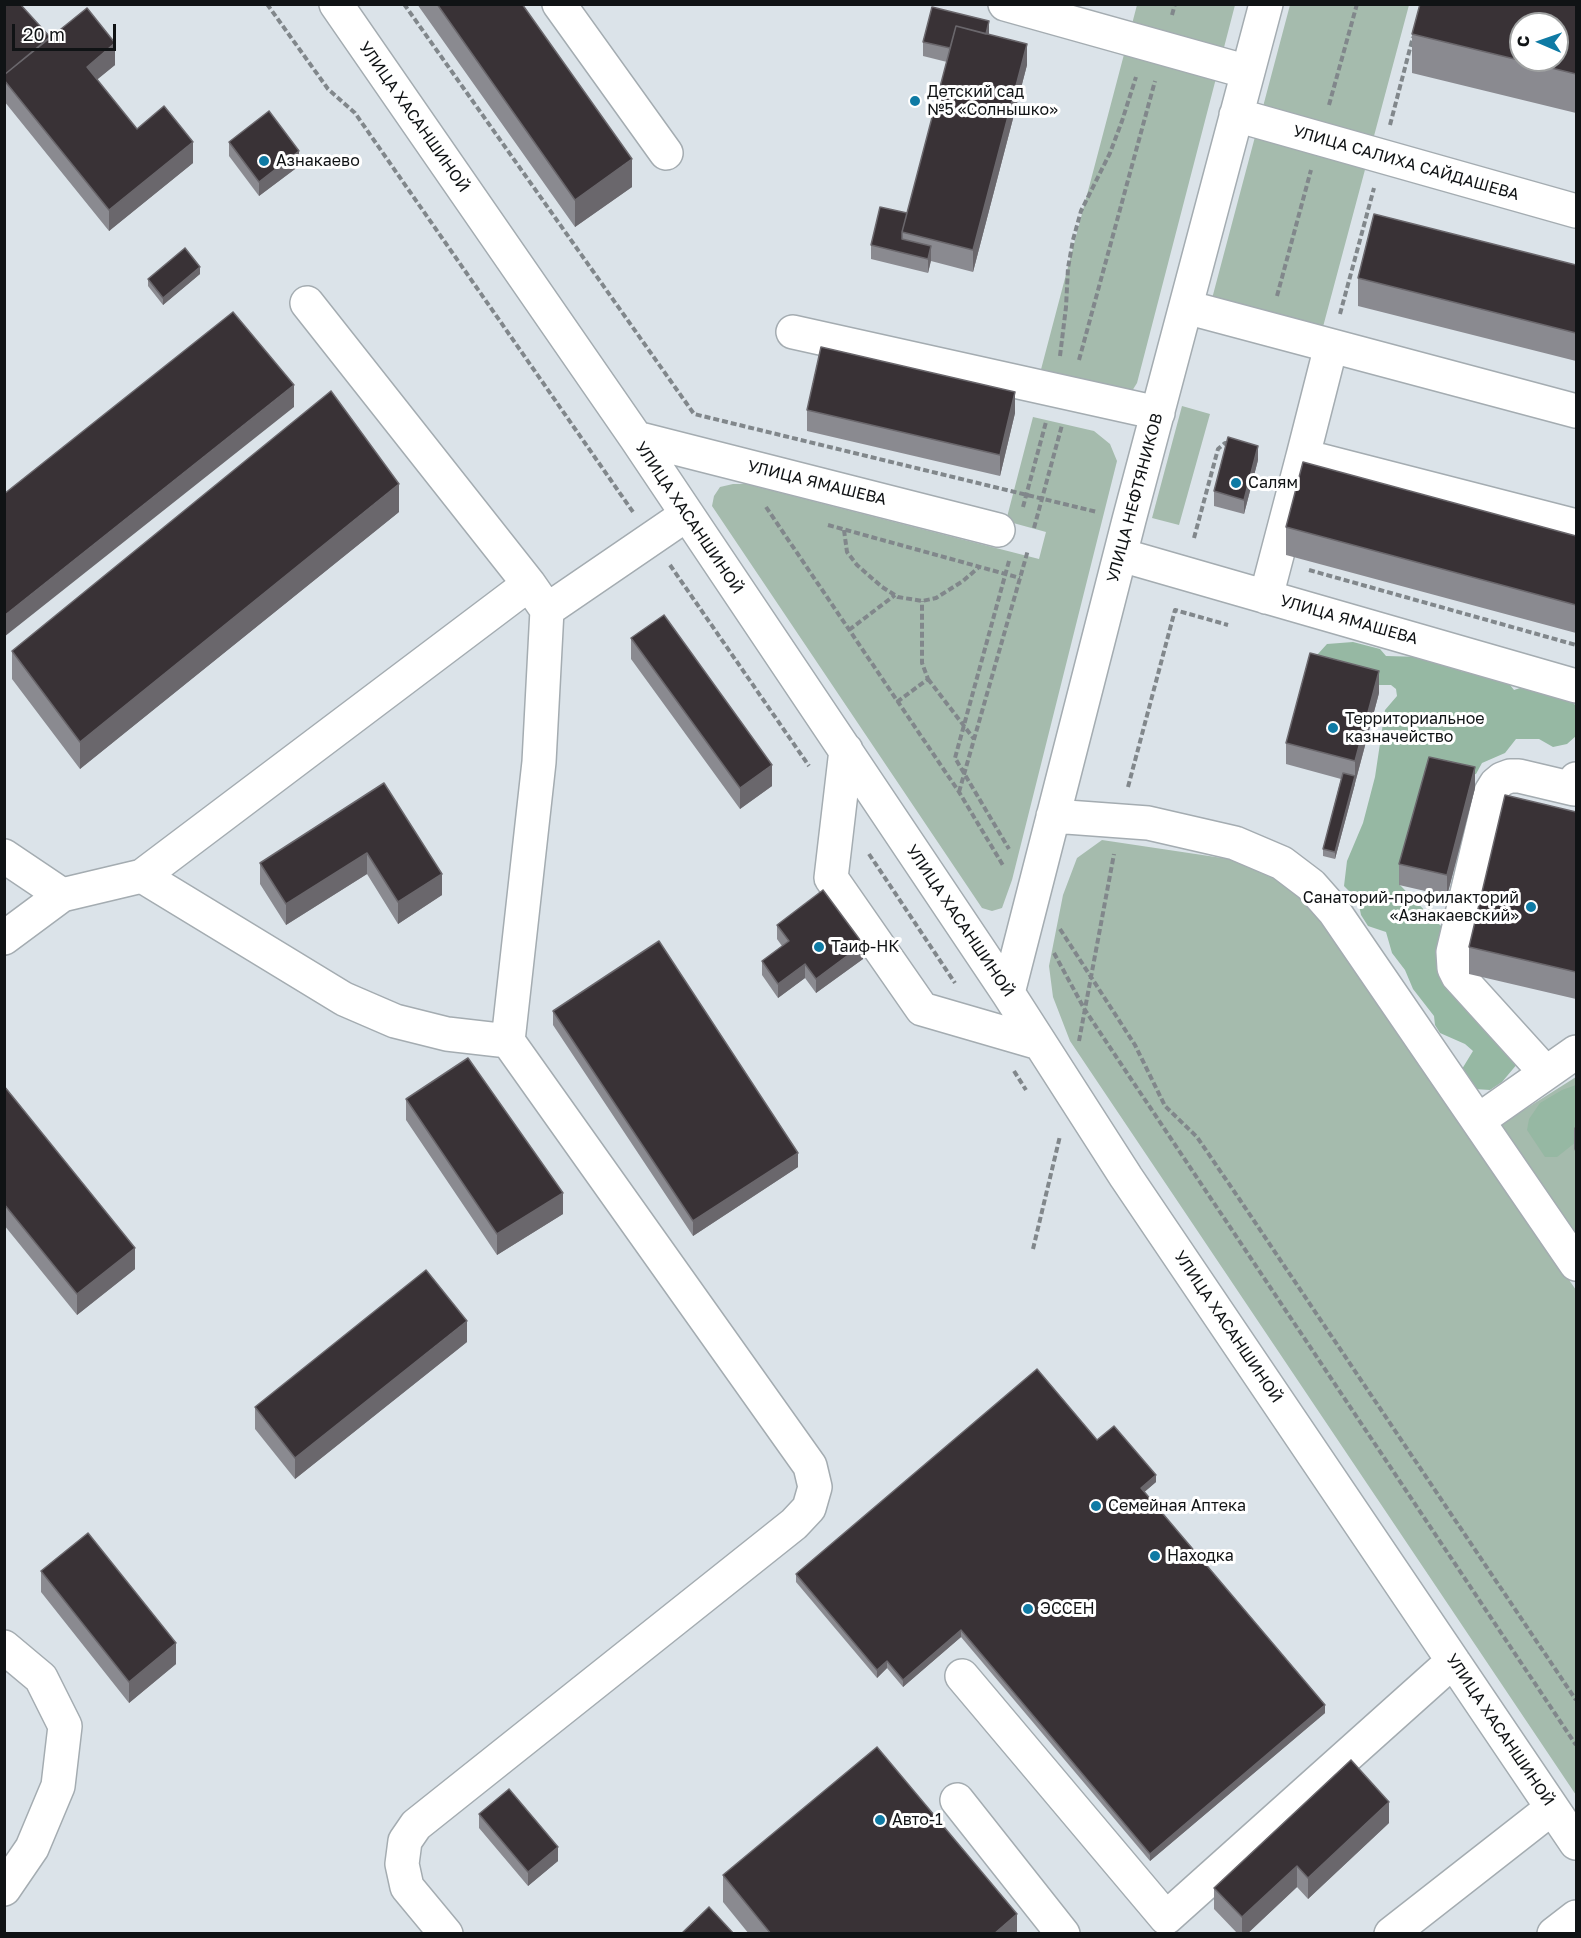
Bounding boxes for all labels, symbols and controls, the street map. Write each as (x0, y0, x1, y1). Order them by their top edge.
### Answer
scale bar (15, 12, 118, 50)
north arrow (1509, 12, 1569, 72)
text: 20 m (23, 23, 65, 45)
text: С (1513, 35, 1533, 47)
street label: УЛИЦА ХАСАНШИНОЙ (355, 38, 473, 196)
place label: Детский сад №5 «Солнышко» (927, 82, 1058, 120)
marker: Детский сад №5 «Солнышко» (908, 94, 922, 108)
street label: УЛИЦА САЛИХА САЙДАШЕВА (1291, 121, 1521, 205)
place label: Азнакаево (276, 151, 360, 171)
marker: Азнакаево (257, 154, 271, 168)
street label: УЛИЦА НЕФТЯНИКОВ (1103, 411, 1167, 585)
street label: УЛИЦА ХАСАНШИНОЙ (631, 438, 747, 598)
street label: УЛИЦА ЯМАШЕВА (745, 456, 889, 510)
place label: Салям (1248, 473, 1298, 493)
marker: Салям (1229, 476, 1243, 490)
street label: УЛИЦА ЯМАШЕВА (1278, 591, 1420, 649)
place label: Территориальное казначейство (1345, 709, 1485, 747)
marker: Территориальное казначейство (1326, 721, 1340, 735)
street label: УЛИЦА ХАСАНШИНОЙ (902, 841, 1018, 1001)
place label: Санаторий-профилакторий «Азнакаевский» (1303, 888, 1519, 926)
marker: Санаторий-профилакторий «Азнакаевский» (1524, 900, 1538, 914)
place label: Таиф-НК (831, 937, 900, 957)
marker: Таиф-НК (812, 940, 826, 954)
street label: УЛИЦА ХАСАНШИНОЙ (1170, 1247, 1286, 1407)
place label: Семейная Аптека (1108, 1496, 1246, 1516)
marker: Семейная Аптека (1089, 1499, 1103, 1513)
place label: Находка (1167, 1546, 1234, 1566)
marker: Находка (1148, 1549, 1162, 1563)
place label: ЭССЕН (1040, 1599, 1095, 1619)
marker: ЭССЕН (1021, 1602, 1035, 1616)
street label: УЛИЦА ХАСАНШИНОЙ (1442, 1650, 1558, 1810)
place label: Авто-1 (892, 1810, 943, 1830)
marker: Авто-1 (873, 1813, 887, 1827)

